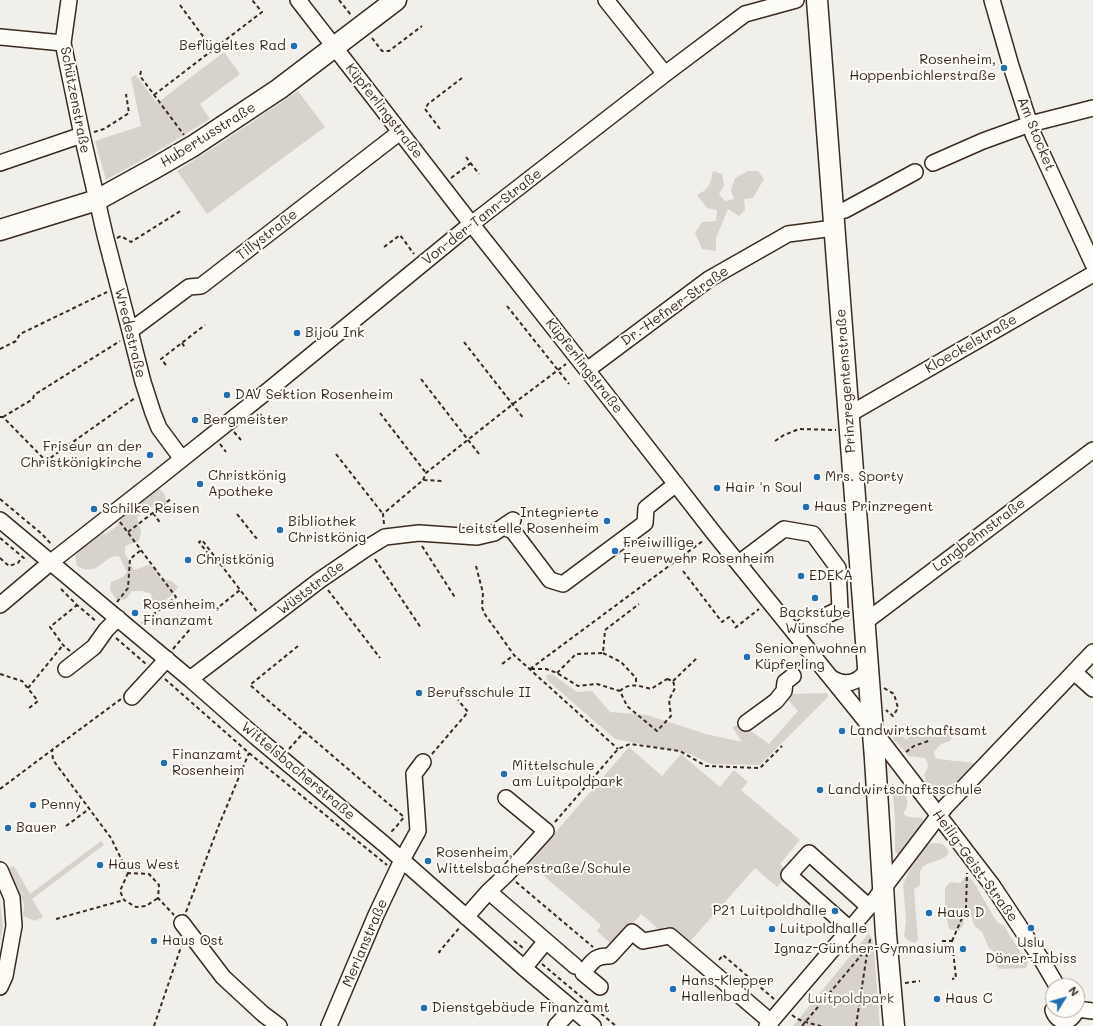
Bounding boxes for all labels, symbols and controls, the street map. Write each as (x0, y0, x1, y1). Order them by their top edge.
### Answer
place label: Beflügeltes Rad (179, 38, 286, 54)
marker: Beflügeltes Rad (289, 41, 299, 51)
street label: Schützenstraße (56, 45, 94, 155)
place label: Rosenheim, Hoppenbichlerstraße (849, 52, 996, 84)
street label: Küpferlingstraße (342, 60, 426, 162)
marker: Rosenheim, Hoppenbichlerstraße (999, 63, 1009, 73)
street label: Am Stocket (1014, 95, 1058, 173)
street label: Hubertusstraße (157, 99, 259, 171)
street label: Von-der-Tann-Straße (419, 165, 545, 269)
street label: Tillystraße (233, 206, 301, 264)
street label: Dr.-Hefner-Straße (618, 263, 732, 349)
street label: Wredestraße (111, 286, 149, 380)
street label: Prinzregentenstraße (833, 308, 859, 454)
street label: Kloeckelstraße (922, 311, 1020, 377)
street label: Küpferlingstraße (542, 315, 626, 417)
place label: Bijou Ink (305, 325, 364, 341)
marker: Bijou Ink (292, 328, 302, 338)
place label: DAV Sektion Rosenheim (235, 387, 393, 403)
marker: DAV Sektion Rosenheim (222, 390, 232, 400)
place label: Bergmeister (203, 412, 288, 428)
marker: Bergmeister (190, 415, 200, 425)
place label: Friseur an der Christkönigkirche (20, 439, 142, 472)
marker: Friseur an der Christkönigkirche (145, 450, 155, 460)
place label: Christkönig Apotheke (208, 468, 286, 500)
place label: Mrs. Sporty (825, 469, 904, 485)
marker: Mrs. Sporty (812, 472, 822, 482)
marker: Christkönig Apotheke (195, 479, 205, 489)
place label: Hair 'n Soul (725, 480, 802, 496)
marker: Hair 'n Soul (712, 483, 722, 493)
street label: Langbehnstraße (929, 495, 1029, 575)
place label: Haus Prinzregent (814, 499, 933, 515)
place label: Schilke Reisen (102, 501, 200, 517)
marker: Haus Prinzregent (801, 502, 811, 512)
marker: Schilke Reisen (89, 504, 99, 514)
place label: Integrierte Leitstelle Rosenheim (458, 505, 599, 538)
place label: Bibliothek Christkönig (288, 514, 366, 546)
marker: Integrierte Leitstelle Rosenheim (602, 516, 612, 526)
marker: Bibliothek Christkönig (275, 525, 285, 535)
place label: Freiwillige Feuerwehr Rosenheim (623, 535, 774, 568)
marker: Freiwillige Feuerwehr Rosenheim (610, 546, 620, 556)
place label: Christkönig (196, 552, 274, 568)
marker: Christkönig (183, 555, 193, 565)
street label: Wüststraße (274, 557, 348, 619)
place label: EDEKA (809, 568, 853, 584)
marker: EDEKA (796, 571, 806, 581)
marker: Backstube Wünsche (810, 593, 820, 603)
place label: Rosenheim, Finanzamt (143, 597, 220, 630)
place label: Backstube Wünsche (779, 605, 851, 638)
marker: Rosenheim, Finanzamt (130, 608, 140, 618)
place label: Seniorenwohnen Küpferling (755, 641, 867, 674)
marker: Seniorenwohnen Küpferling (742, 652, 752, 662)
place label: Berufsschule II (427, 685, 531, 701)
marker: Berufsschule II (414, 688, 424, 698)
street label: Wittelsbacherstraße (238, 718, 358, 824)
place label: Landwirtschaftsamt (850, 723, 987, 739)
marker: Landwirtschaftsamt (837, 726, 847, 736)
place label: Finanzamt Rosenheim (172, 747, 245, 780)
marker: Finanzamt Rosenheim (159, 758, 169, 768)
place label: Mittelschule am Luitpoldpark (512, 758, 623, 790)
marker: Mittelschule am Luitpoldpark (499, 769, 509, 779)
place label: Landwirtschaftsschule (828, 782, 982, 798)
marker: Landwirtschaftsschule (815, 785, 825, 795)
place label: Penny (41, 797, 81, 813)
marker: Penny (28, 800, 38, 810)
street label: Heilig-Geist-Straße (929, 807, 1021, 925)
place label: Bauer (16, 820, 57, 836)
marker: Bauer (3, 823, 13, 833)
place label: Rosenheim, Wittelsbacherstraße/Schule (436, 845, 631, 878)
marker: Rosenheim, Wittelsbacherstraße/Schule (423, 856, 433, 866)
place label: Haus West (108, 857, 180, 873)
marker: Haus West (95, 860, 105, 870)
street label: Merianstraße (339, 897, 391, 989)
place label: P21 Luitpoldhalle (713, 903, 827, 919)
place label: Haus D (937, 905, 984, 921)
marker: P21 Luitpoldhalle (830, 906, 840, 916)
marker: Haus D (924, 908, 934, 918)
place label: Luitpoldhalle (780, 921, 867, 937)
marker: Uslu Döner-Imbiss (1026, 923, 1036, 933)
marker: Luitpoldhalle (767, 924, 777, 934)
place label: Haus Ost (162, 933, 224, 949)
place label: Uslu Döner-Imbiss (985, 935, 1077, 968)
marker: Haus Ost (149, 936, 159, 946)
place label: Ignaz-Günther-Gymnasium (774, 941, 955, 957)
marker: Ignaz-Günther-Gymnasium (958, 944, 968, 954)
place label: Hans-Klepper Hallenbad (681, 973, 774, 1006)
north arrow (1045, 978, 1085, 1018)
text: N (1066, 983, 1083, 999)
marker: Hans-Klepper Hallenbad (668, 984, 678, 994)
park label: Luitpoldpark (808, 991, 894, 1007)
place label: Haus C (945, 991, 993, 1007)
marker: Haus C (932, 994, 942, 1004)
place label: Dienstgebäude Finanzamt (432, 1000, 610, 1016)
marker: Dienstgebäude Finanzamt (419, 1003, 429, 1013)

